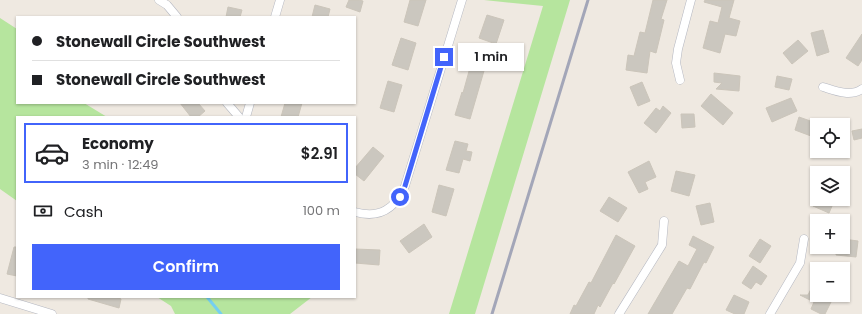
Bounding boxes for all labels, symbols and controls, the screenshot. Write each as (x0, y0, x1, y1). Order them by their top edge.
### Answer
text: Stonewall Circle Southwest (56, 31, 265, 52)
callout: 1 min (458, 43, 524, 71)
text: 1 min (474, 47, 508, 66)
route end (435, 48, 453, 66)
text: Stonewall Circle Southwest (56, 69, 265, 90)
map controls (810, 118, 850, 302)
button: locate (810, 118, 850, 158)
text: Economy (82, 133, 154, 154)
icon: car (34, 135, 70, 171)
text: $2.91 (301, 143, 338, 164)
text: 3 min · 12:49 (82, 155, 159, 174)
button: layers (810, 166, 850, 206)
route start (391, 188, 409, 206)
icon: cash (32, 200, 54, 222)
text: Cash (64, 201, 103, 222)
text: 100 m (303, 201, 340, 220)
button: + (810, 214, 850, 254)
button: Confirm (32, 244, 340, 290)
button: − (810, 262, 850, 302)

